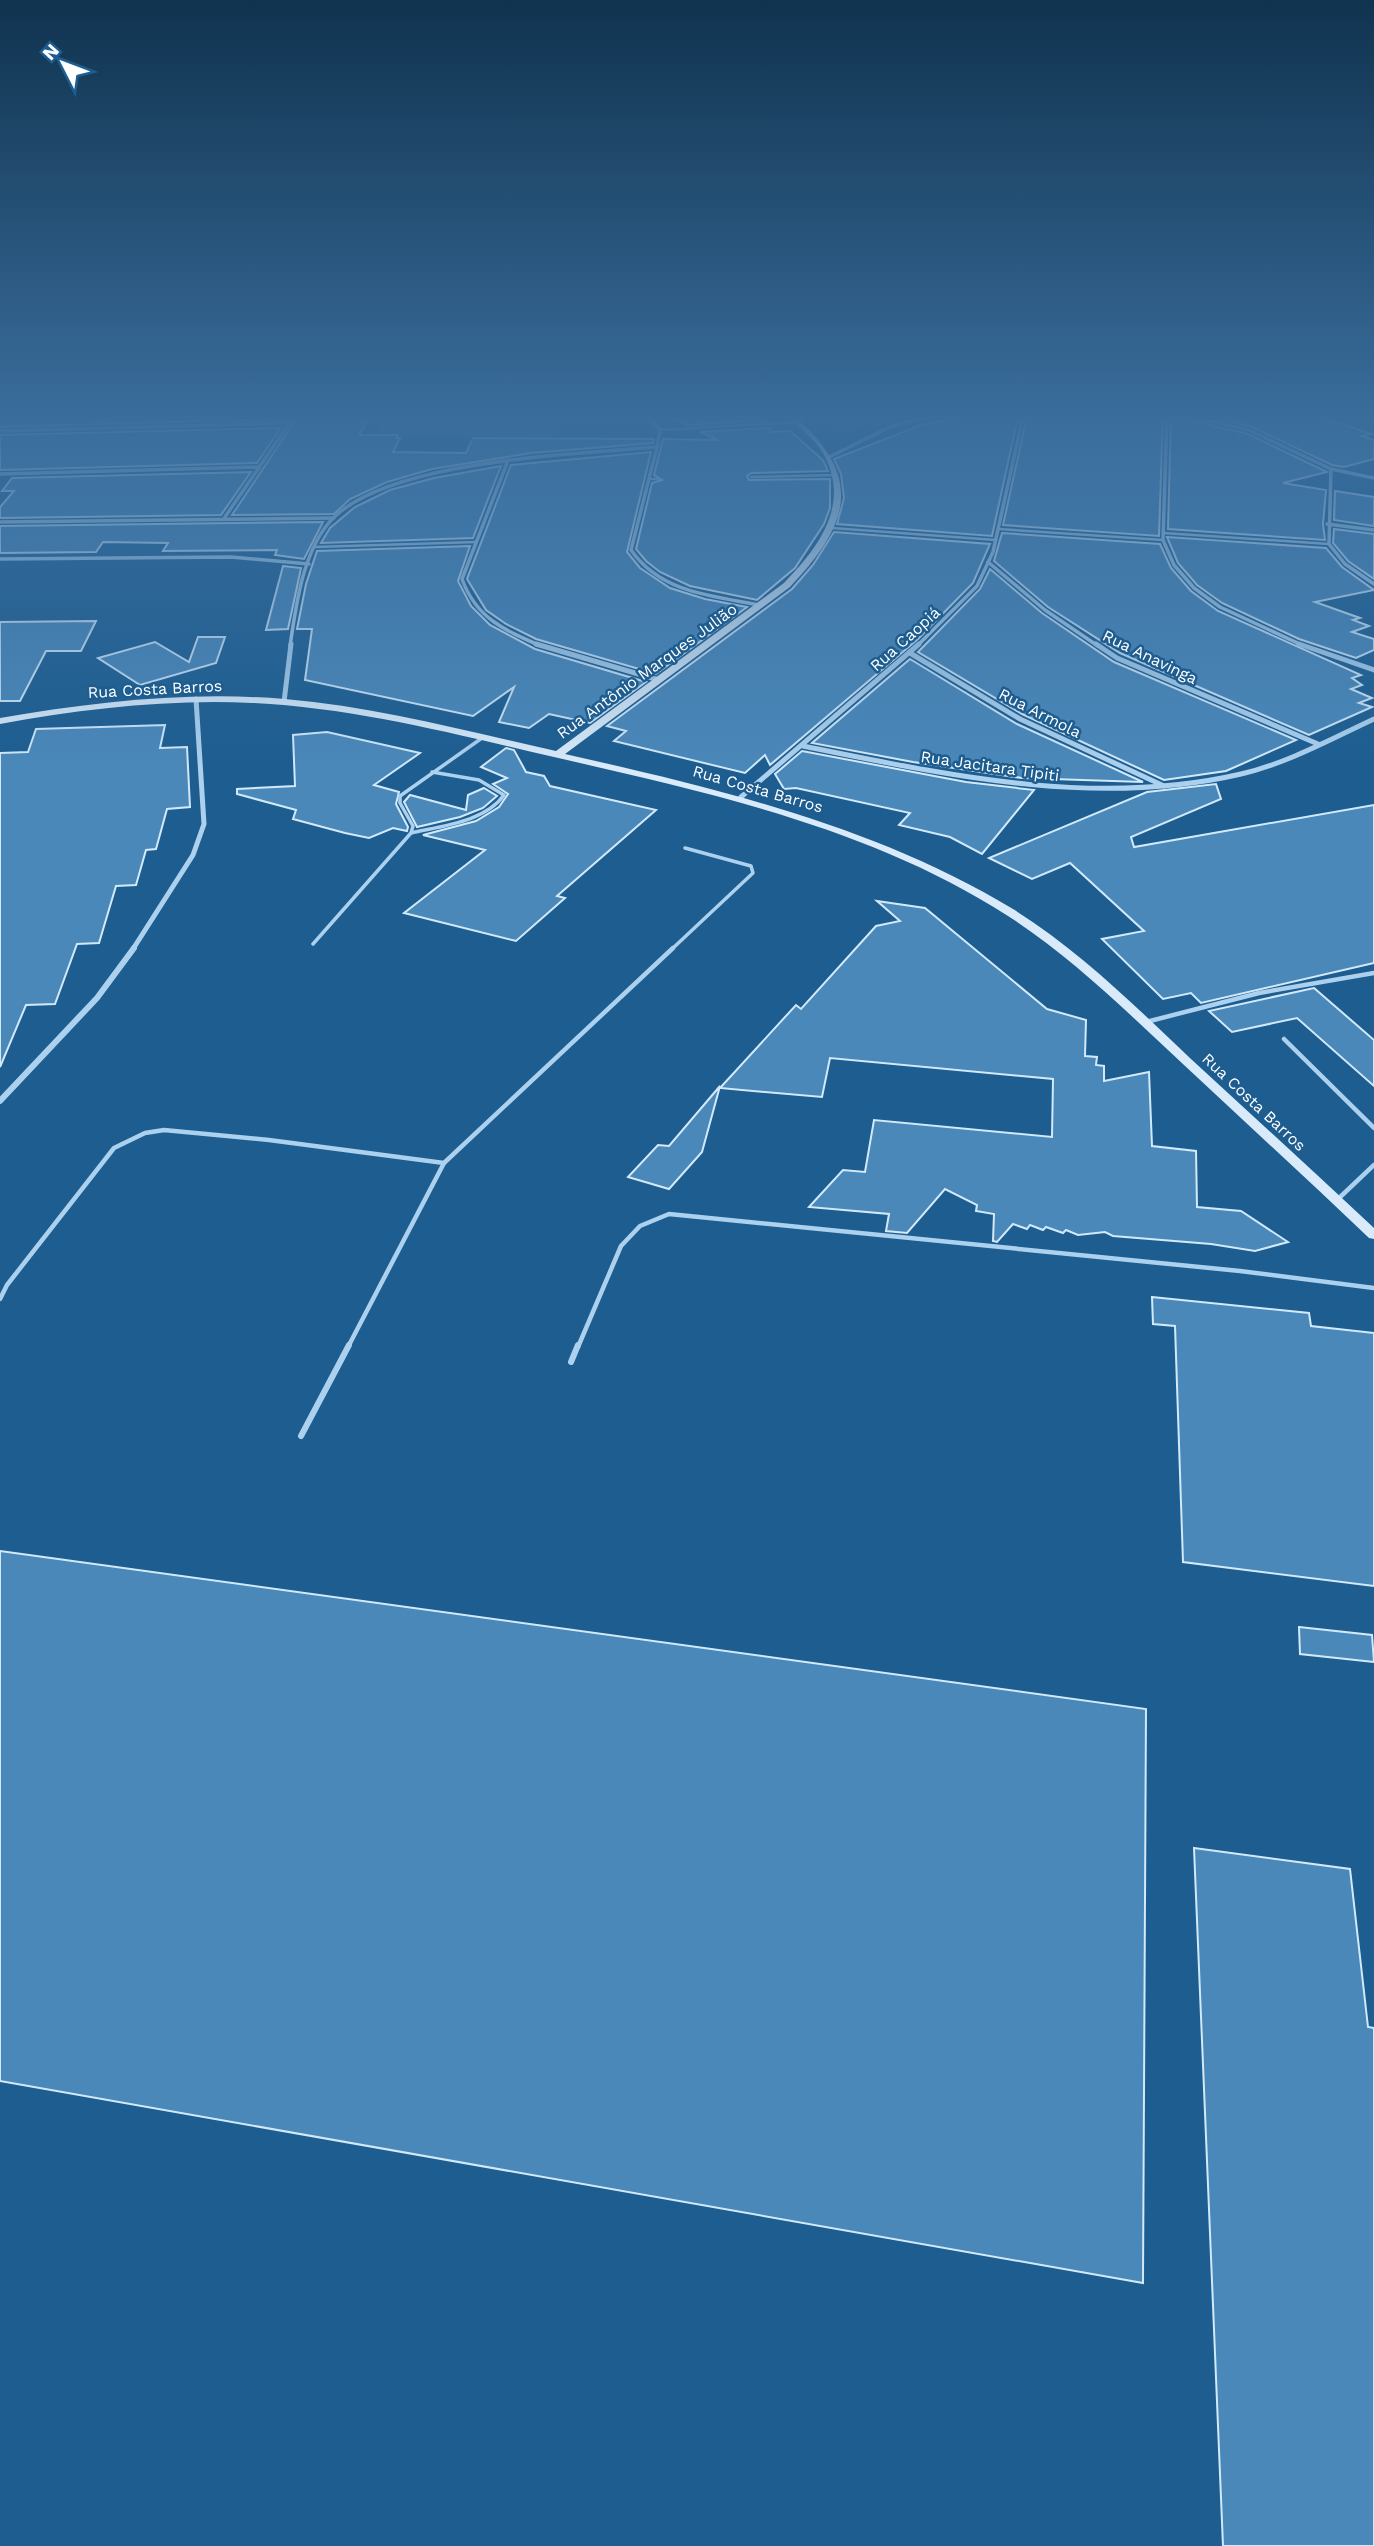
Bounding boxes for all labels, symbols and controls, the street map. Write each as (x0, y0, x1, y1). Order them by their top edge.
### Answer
north arrow (28, 28, 98, 98)
text: N (37, 39, 64, 65)
street label: Rua Antônio Marques Julião (553, 599, 741, 743)
street label: Rua Caopiá (866, 603, 944, 675)
street label: Rua Anavinga (1099, 626, 1201, 688)
street label: Rua Costa Barros (87, 676, 223, 702)
street label: Rua Armola (996, 684, 1084, 742)
street label: Rua Jacitara Tipiti (919, 747, 1061, 785)
street label: Rua Costa Barros (691, 761, 825, 817)
street label: Rua Costa Barros (1198, 1049, 1310, 1155)

